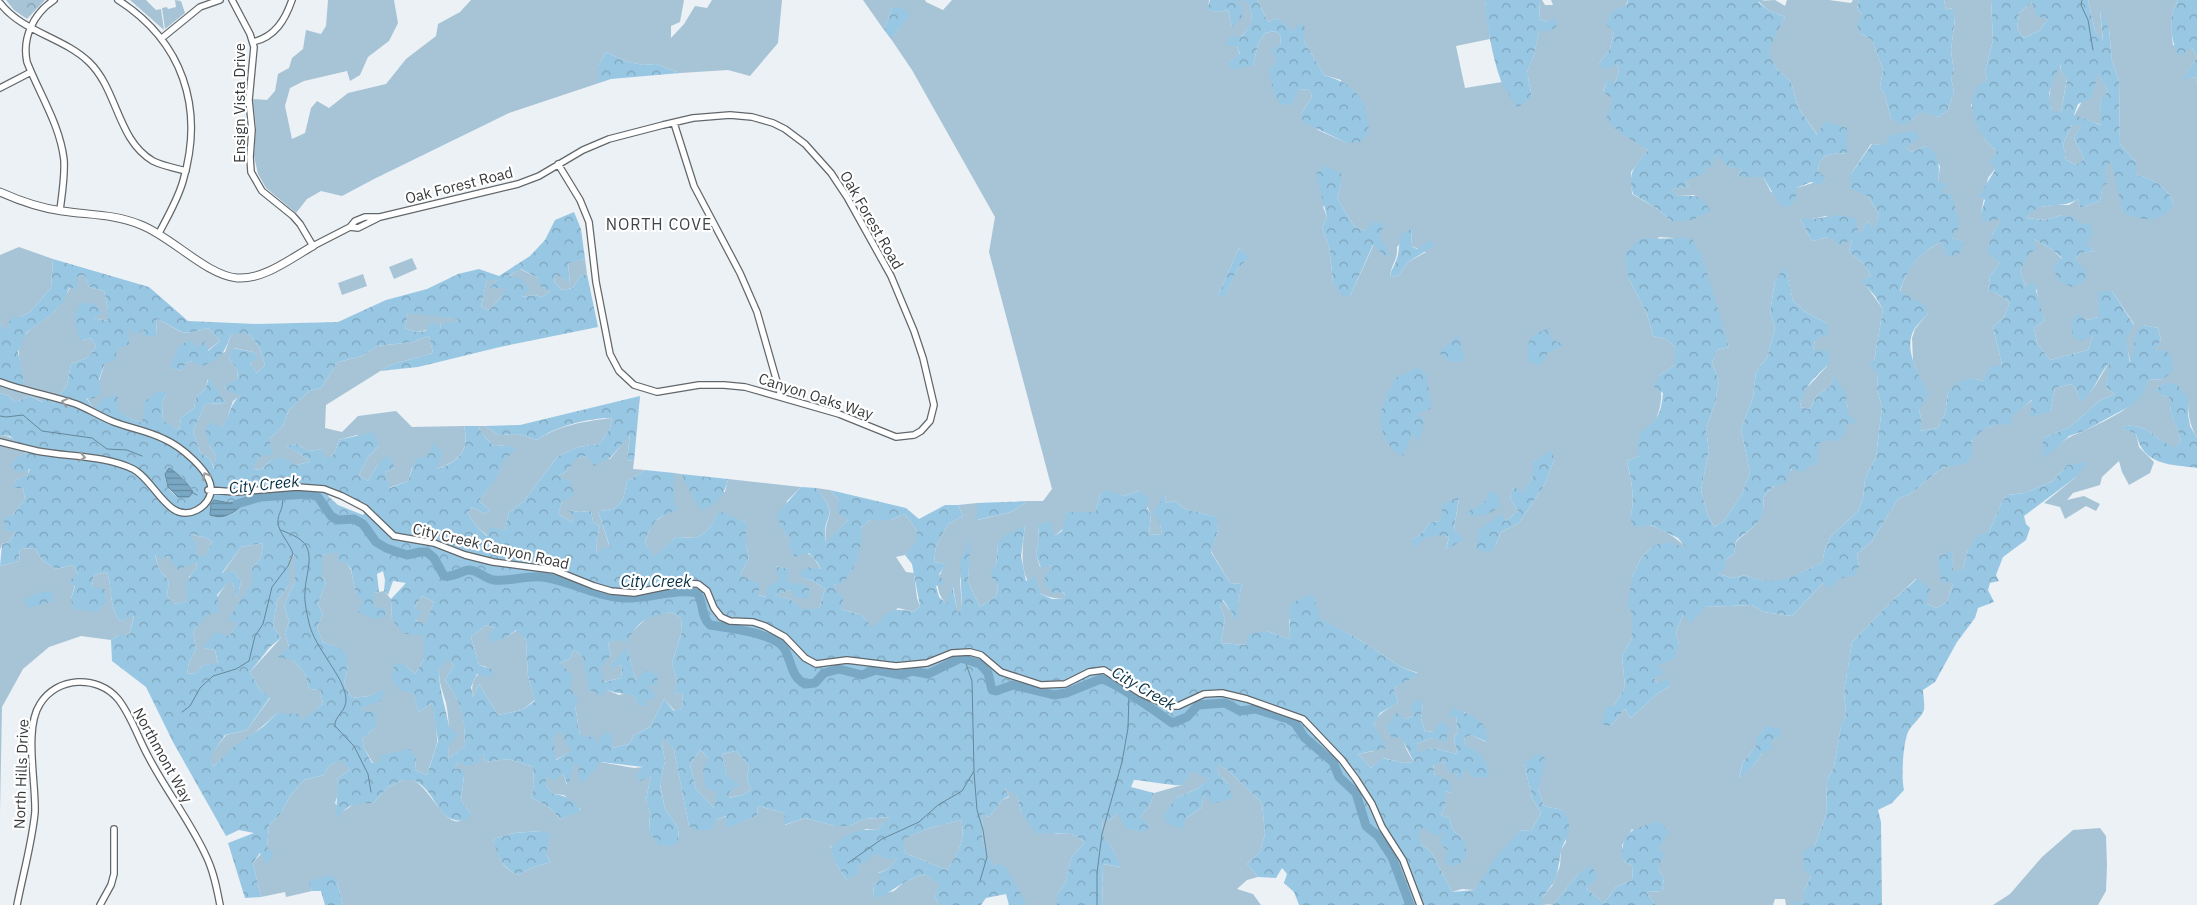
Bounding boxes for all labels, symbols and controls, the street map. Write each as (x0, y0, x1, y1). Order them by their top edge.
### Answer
street label: Ensign Vista Drive (230, 43, 249, 163)
street label: Oak Forest Road (403, 162, 515, 208)
street label: Oak Forest Road (836, 167, 908, 273)
district label: NORTH COVE (606, 214, 712, 234)
street label: Canyon Oaks Way (756, 369, 876, 424)
one-way arrow (61, 397, 70, 408)
one-way arrow (79, 451, 87, 462)
water label: City Creek (228, 470, 301, 498)
one-way arrow (202, 472, 212, 481)
street label: City Creek Canyon Road (411, 519, 571, 573)
water label: City Creek (621, 571, 692, 591)
water label: City Creek (1108, 662, 1180, 715)
street label: Northmont Way (129, 704, 197, 806)
street label: North Hills Drive (10, 719, 32, 829)

